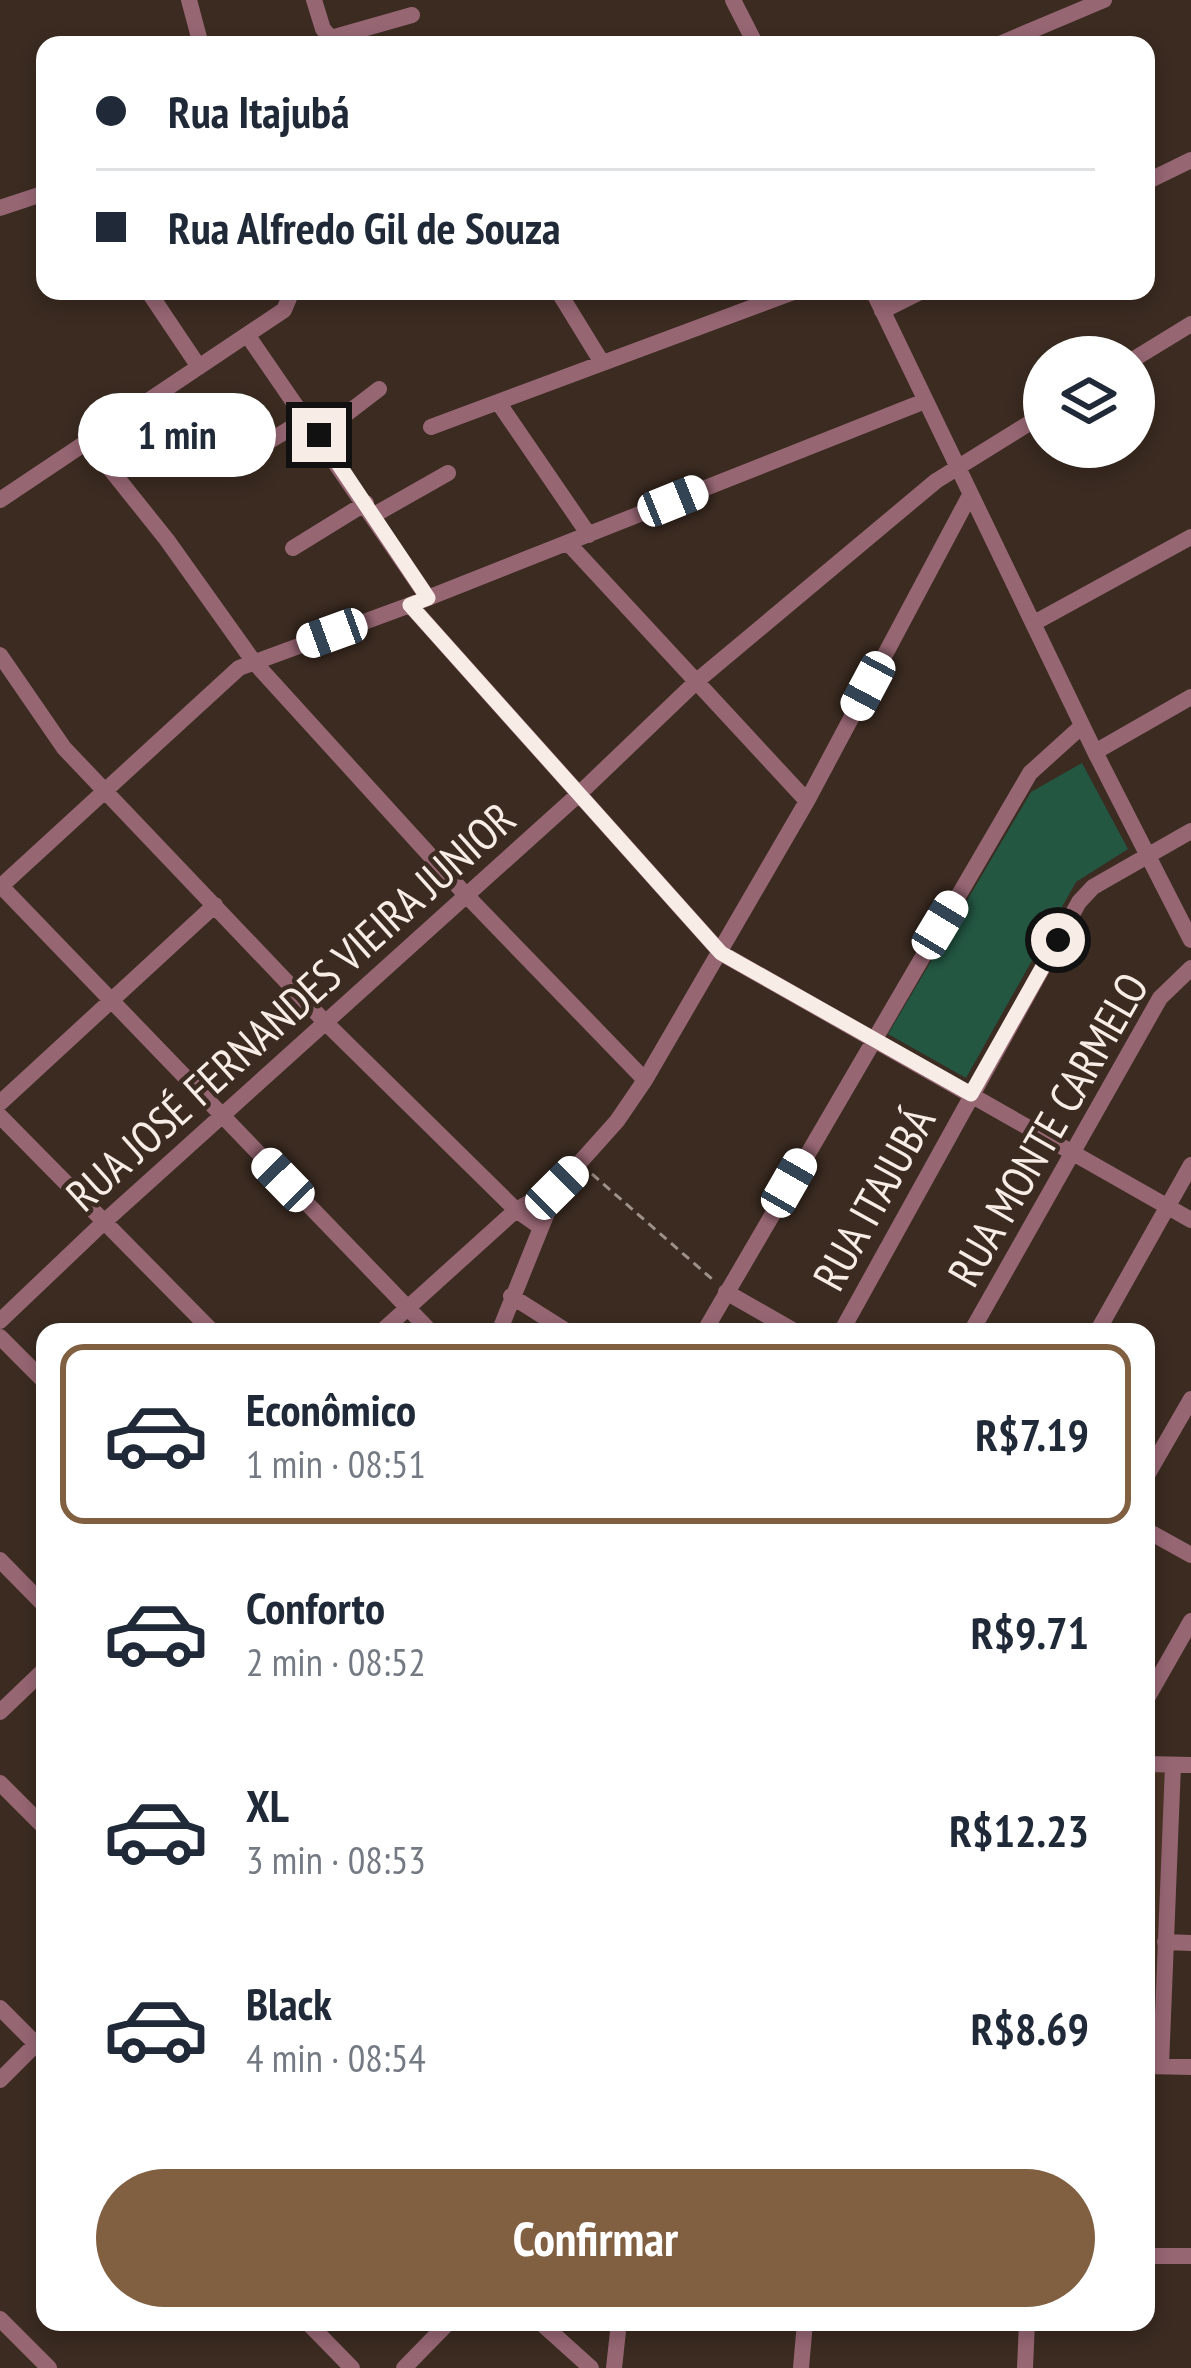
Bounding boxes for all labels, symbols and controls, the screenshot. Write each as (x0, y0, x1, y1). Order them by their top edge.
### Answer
text: Rua Itajubá (168, 82, 350, 140)
text: Rua Alfredo Gil de Souza (168, 198, 561, 256)
map controls (1023, 336, 1155, 468)
button: layers (1023, 336, 1155, 468)
callout: 1 min (79, 393, 277, 477)
route end (292, 408, 346, 462)
text: 1 min (138, 409, 216, 460)
car (633, 471, 713, 531)
car (292, 604, 372, 662)
car (835, 646, 901, 726)
street label: RUA JOSÉ FERNANDES VIEIRA JUNIOR (54, 789, 526, 1223)
car (906, 885, 974, 965)
route start (1031, 913, 1085, 967)
street label: RUA MONTE CARMELO (934, 962, 1160, 1296)
street label: RUA ITAJUBÁ (799, 1096, 947, 1300)
car (245, 1142, 321, 1218)
car (755, 1143, 823, 1223)
car (519, 1150, 595, 1226)
icon: car (102, 1380, 210, 1488)
text: Econômico (246, 1380, 416, 1438)
text: R$7.19 (975, 1405, 1089, 1463)
text: 1 min · 08:51 (246, 1438, 426, 1489)
icon: car (102, 1578, 210, 1686)
text: Conforto (246, 1578, 385, 1636)
text: R$9.71 (971, 1603, 1089, 1661)
text: 2 min · 08:52 (246, 1636, 426, 1687)
icon: car (102, 1776, 210, 1884)
text: XL (246, 1776, 289, 1834)
text: R$12.23 (949, 1801, 1089, 1859)
text: 3 min · 08:53 (246, 1834, 426, 1885)
icon: car (102, 1974, 210, 2082)
text: Black (246, 1974, 332, 2032)
text: R$8.69 (971, 1999, 1089, 2057)
text: 4 min · 08:54 (246, 2032, 426, 2083)
button: Confirmar (96, 2169, 1095, 2307)

